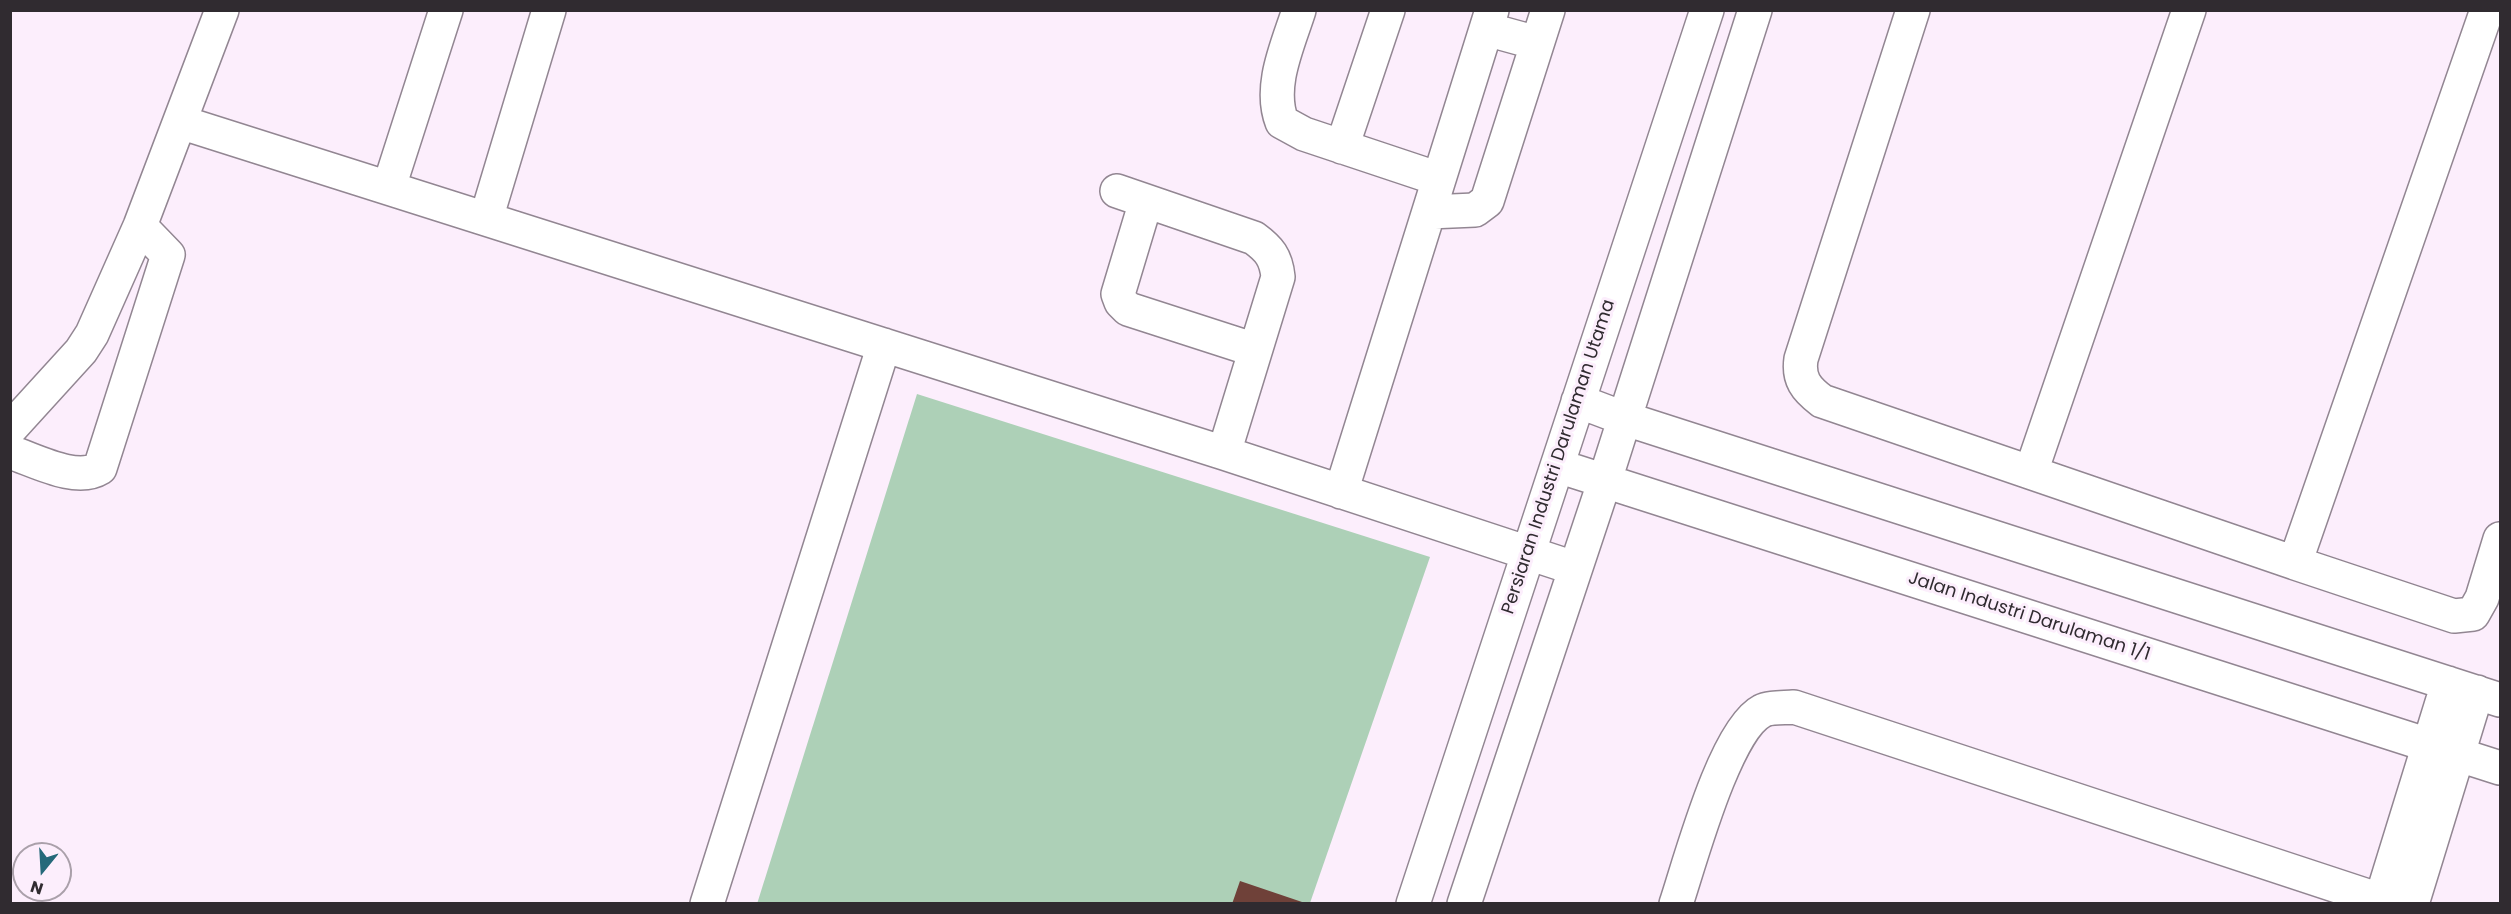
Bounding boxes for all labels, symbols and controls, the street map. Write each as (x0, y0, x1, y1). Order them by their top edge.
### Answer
street label: Persiaran Industri Darulaman Utama (1498, 297, 1620, 617)
street label: Jalan Industri Darulaman 1/1 (1905, 568, 2153, 666)
north arrow (12, 842, 72, 902)
text: N (28, 875, 46, 900)

